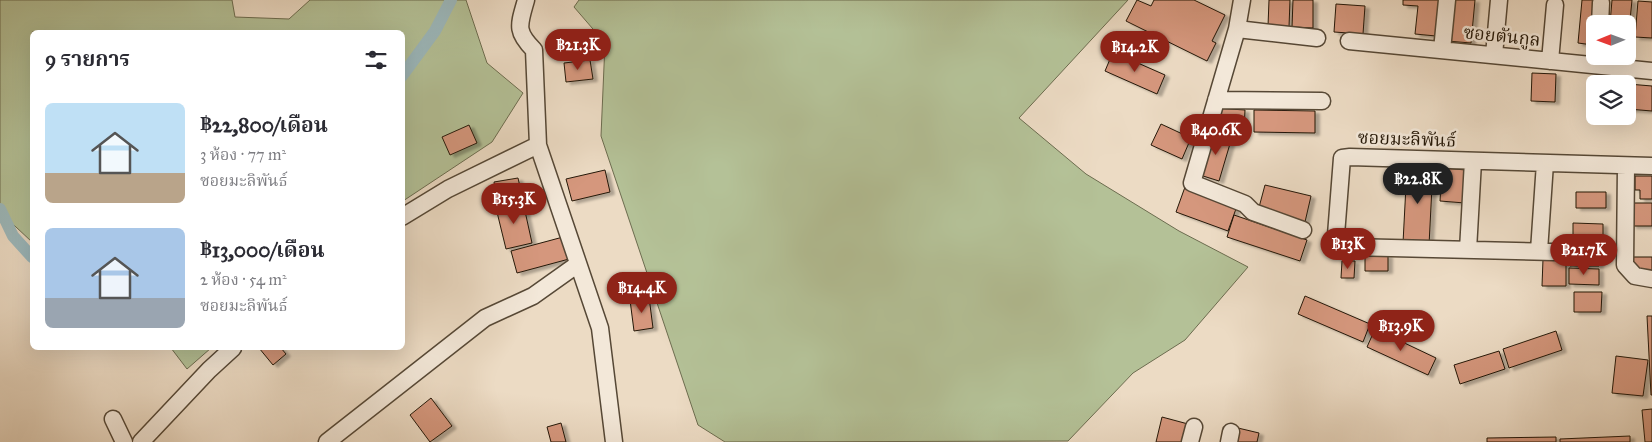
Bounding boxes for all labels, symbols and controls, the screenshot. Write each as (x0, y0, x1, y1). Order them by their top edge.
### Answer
north arrow (1586, 15, 1636, 65)
map controls (1586, 15, 1636, 125)
street label: ซอยตันกูล (1462, 21, 1542, 51)
pin: ฿21.3K (537, 28, 619, 71)
pin: ฿14.2K (1094, 30, 1176, 73)
text: ฿21.3K (556, 35, 600, 54)
text: ฿14.2K (1111, 37, 1159, 56)
text: 9 รายการ (45, 46, 130, 72)
icon: filters (362, 46, 390, 74)
button: layers (1586, 75, 1636, 125)
text: ฿22,800/เดือน (200, 112, 328, 138)
pin: ฿40.6K (1175, 114, 1257, 156)
text: ฿40.6K (1191, 120, 1241, 139)
icon: home (85, 123, 145, 183)
street label: ซอยมะลิพันธ์ (1357, 126, 1457, 152)
text: 3 ห้อง · 77 m² (200, 145, 286, 164)
pin: ฿22.8K (1377, 162, 1459, 205)
text: ฿22.8K (1394, 169, 1442, 188)
text: ซอยมะลิพันธ์ (200, 171, 288, 190)
pin: ฿15.3K (473, 182, 555, 225)
text: ฿15.3K (492, 189, 536, 208)
pin: ฿13K (1318, 228, 1378, 270)
text: ฿13K (1331, 234, 1365, 253)
pin: ฿21.7K (1543, 234, 1625, 276)
text: ฿13,000/เดือน (200, 237, 325, 263)
text: ฿21.7K (1561, 240, 1607, 259)
icon: home (85, 248, 145, 308)
text: 2 ห้อง · 54 m² (200, 270, 287, 289)
pin: ฿14.4K (601, 272, 683, 314)
text: ฿14.4K (618, 278, 666, 297)
text: ซอยมะลิพันธ์ (200, 296, 288, 315)
pin: ฿13.9K (1360, 310, 1442, 352)
text: ฿13.9K (1379, 316, 1423, 335)

